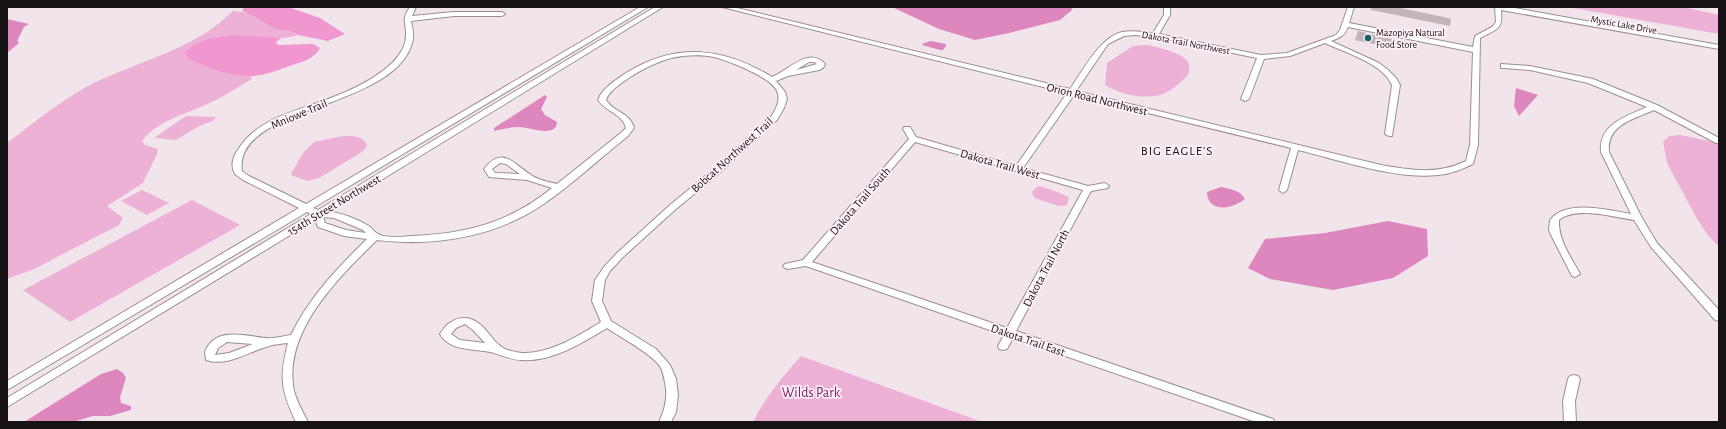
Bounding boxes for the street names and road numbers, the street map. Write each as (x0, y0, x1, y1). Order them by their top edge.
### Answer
street label: Mystic Lake Drive (1590, 14, 1658, 36)
street label: Dakota Trail Northwest (1141, 30, 1231, 57)
street label: Orion Road Northwest (1045, 81, 1149, 117)
street label: Mniowe Trail (269, 97, 329, 131)
street label: Bobcat Northwest Trail (689, 115, 775, 195)
street label: Dakota Trail West (959, 147, 1041, 181)
street label: Dakota Trail South (827, 165, 893, 237)
street label: 154th Street Northwest (285, 172, 383, 238)
street label: Dakota Trail North (1021, 227, 1071, 309)
street label: Dakota Trail East (989, 322, 1067, 358)

